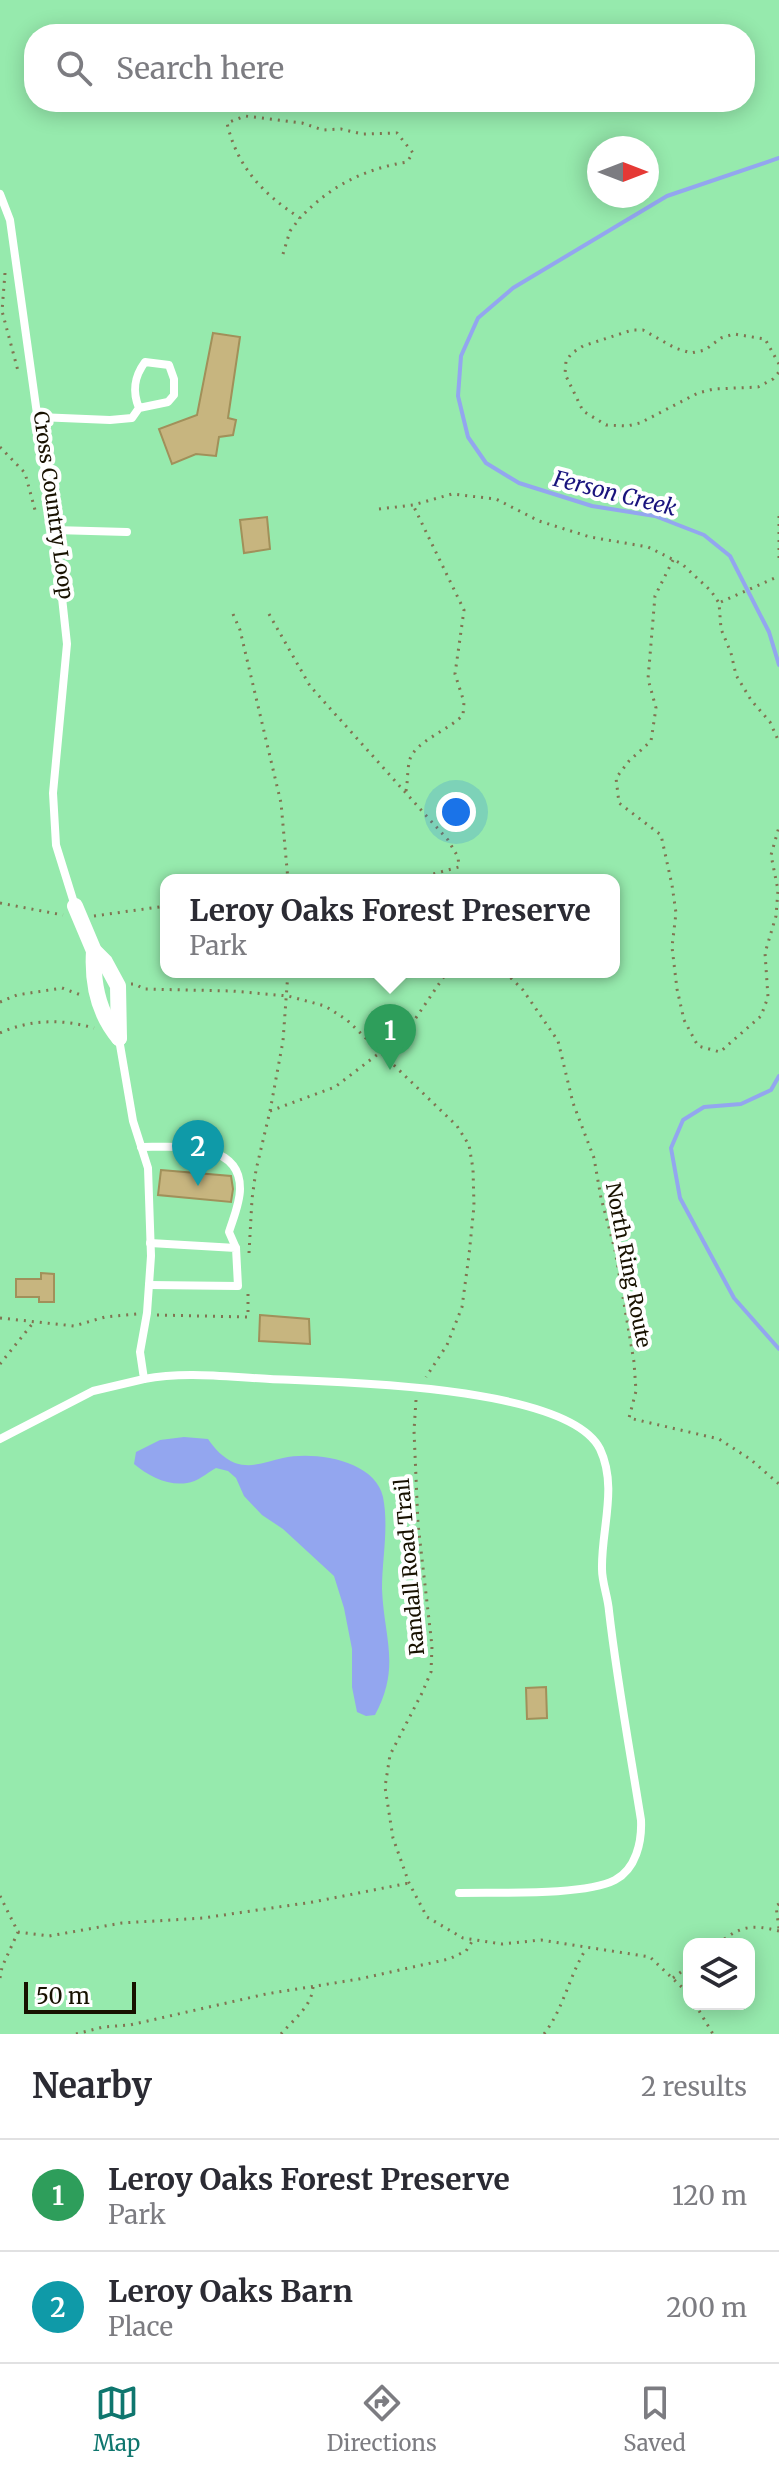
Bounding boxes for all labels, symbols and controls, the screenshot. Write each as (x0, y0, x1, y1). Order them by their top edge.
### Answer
search box (24, 24, 755, 112)
icon: search (52, 46, 96, 90)
text: Search here (116, 49, 284, 87)
north arrow (587, 136, 659, 208)
street label: Cross Country Loop (28, 409, 80, 601)
water label: Ferson Creek (549, 464, 680, 522)
your location (436, 792, 476, 832)
popup (160, 874, 620, 978)
text: Leroy Oaks Forest Preserve (189, 891, 591, 929)
text: Park (189, 929, 247, 962)
pin: 1 (364, 1004, 416, 1070)
pin: 2 (172, 1120, 224, 1186)
street label: North Ring Route (601, 1180, 657, 1350)
street label: Randall Road Trail (389, 1477, 429, 1657)
map controls (683, 1938, 755, 2010)
button: layers (683, 1938, 755, 2010)
scale bar (24, 1978, 136, 2014)
text: 50 m (36, 1982, 90, 2010)
text: Nearby (32, 2065, 152, 2107)
text: 2 results (641, 2070, 747, 2103)
text: Leroy Oaks Forest Preserve (108, 2160, 510, 2198)
text: 1 (52, 2179, 64, 2212)
text: 120 m (672, 2179, 747, 2212)
text: Park (108, 2198, 166, 2231)
text: Leroy Oaks Barn (108, 2272, 353, 2310)
text: 2 (50, 2291, 66, 2324)
text: 200 m (666, 2291, 747, 2324)
text: Place (108, 2310, 173, 2343)
tab: Map (93, 2381, 140, 2457)
tab: Directions (327, 2381, 437, 2457)
tab: Saved (623, 2381, 686, 2457)

